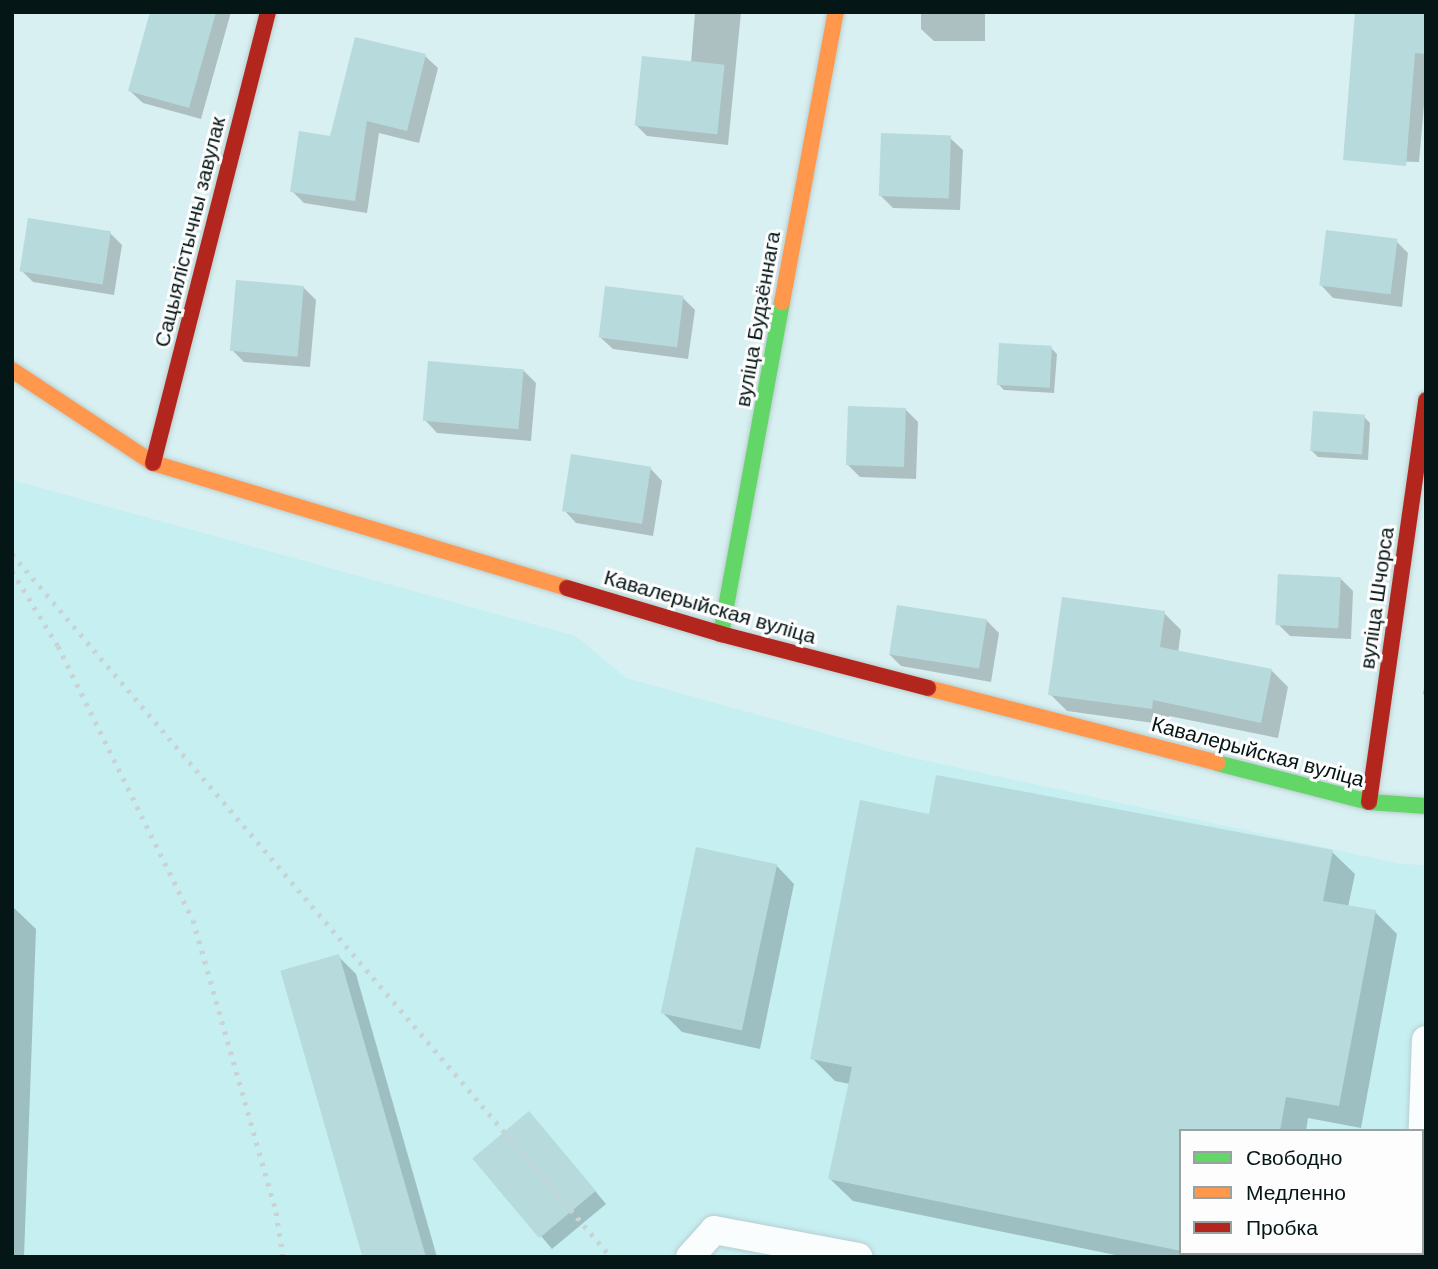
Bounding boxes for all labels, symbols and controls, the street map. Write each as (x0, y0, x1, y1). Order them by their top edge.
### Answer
street label: Сацыялістычны завулак (149, 114, 231, 350)
street label: вуліца Будзённага (730, 229, 786, 409)
street label: вуліца Шчорса (1355, 525, 1399, 671)
street label: Кавалерыйская вуліца (601, 565, 819, 649)
street label: Кавалерыйская вуліца (1149, 711, 1367, 793)
legend (1179, 1129, 1424, 1255)
text: Свободно (1246, 1146, 1343, 1169)
text: Медленно (1246, 1181, 1346, 1204)
text: Пробка (1246, 1216, 1318, 1239)

